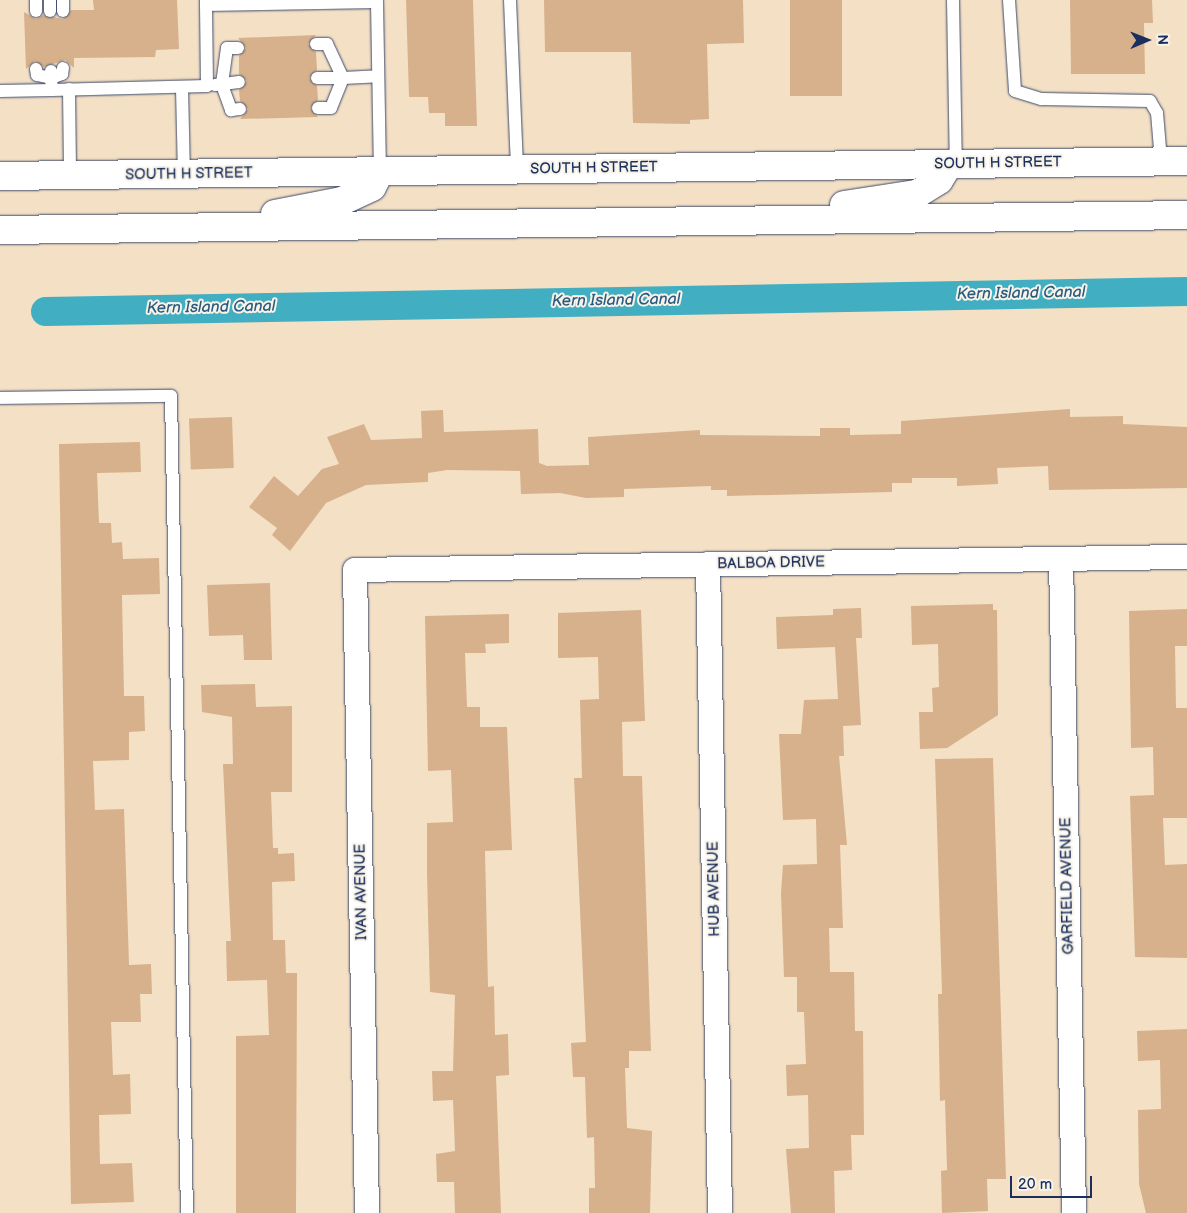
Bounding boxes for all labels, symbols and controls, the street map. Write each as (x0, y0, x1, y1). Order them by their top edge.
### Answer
north arrow (1122, 15, 1172, 65)
text: N (1154, 34, 1171, 45)
street label: SOUTH H STREET (934, 153, 1062, 173)
street label: SOUTH H STREET (530, 158, 658, 178)
street label: SOUTH H STREET (125, 164, 253, 184)
water label: Kern Island Canal (957, 283, 1085, 305)
water label: Kern Island Canal (552, 290, 680, 312)
water label: Kern Island Canal (147, 297, 275, 319)
street label: BALBOA DRIVE (717, 553, 825, 573)
street label: GARFIELD AVENUE (1057, 817, 1077, 955)
street label: HUB AVENUE (704, 841, 724, 937)
street label: IVAN AVENUE (351, 844, 371, 940)
scale bar (1012, 1166, 1094, 1198)
text: 20 m (1018, 1175, 1052, 1194)

